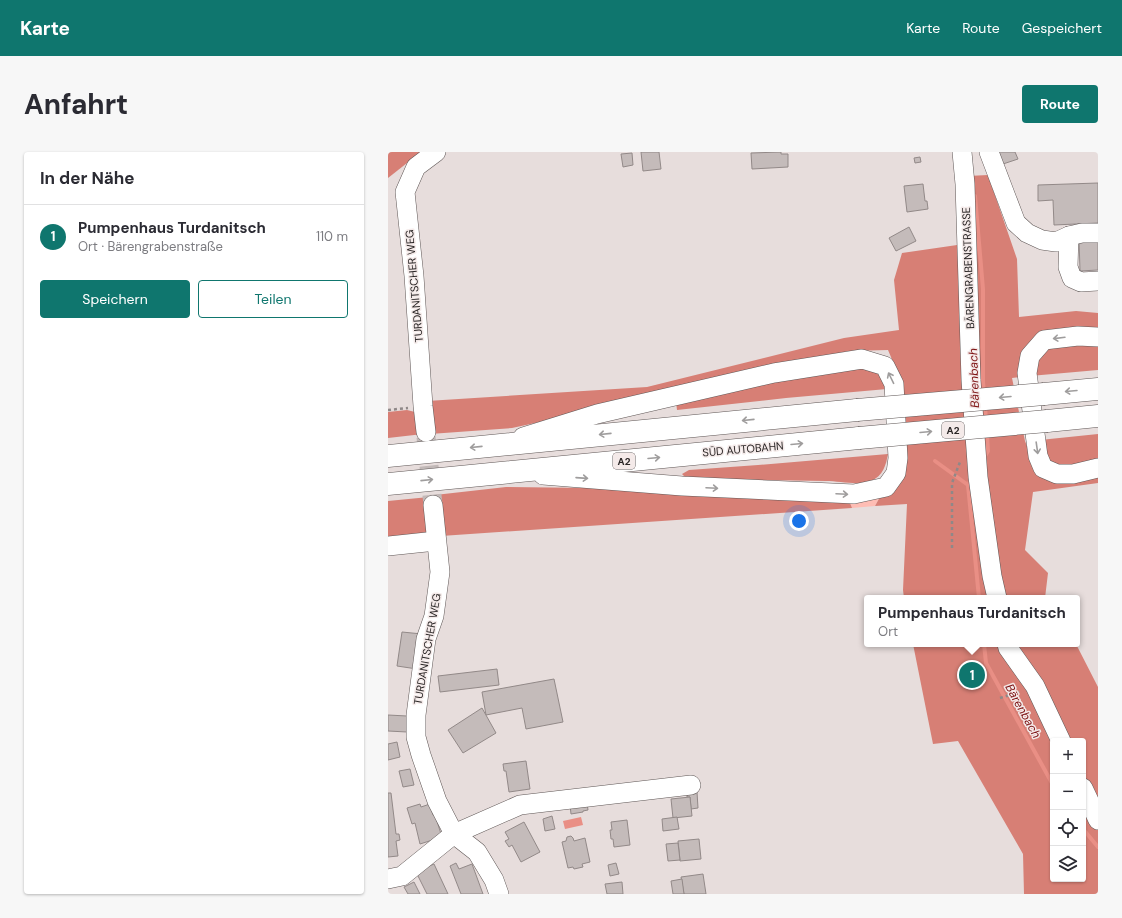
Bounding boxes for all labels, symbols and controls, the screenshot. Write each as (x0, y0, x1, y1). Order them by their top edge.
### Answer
text: Karte (20, 16, 70, 41)
text: Karte (906, 19, 940, 37)
text: Route (962, 19, 1000, 37)
text: Gespeichert (1022, 19, 1102, 37)
button: Route (1022, 85, 1098, 123)
text: Anfahrt (24, 86, 128, 123)
text: In der Nähe (40, 167, 135, 189)
street label: BÄRENGRABENSTRASSE (959, 207, 977, 329)
text: Pumpenhaus Turdanitsch (78, 218, 266, 238)
text: 1 (51, 228, 55, 245)
text: 110 m (316, 228, 348, 245)
street label: TURDANITSCHER WEG (402, 229, 426, 343)
text: Ort · Bärengrabenstraße (78, 238, 223, 255)
button: Speichern (40, 280, 190, 318)
button: Teilen (198, 280, 348, 318)
one-way arrow (1053, 334, 1066, 342)
water label: Bärenbach (965, 348, 983, 408)
one-way arrow (887, 372, 894, 384)
one-way arrow (1065, 387, 1078, 395)
one-way arrow (999, 393, 1012, 401)
one-way arrow (742, 417, 755, 424)
road number: A2 (942, 422, 964, 438)
one-way arrow (919, 428, 932, 436)
one-way arrow (599, 431, 612, 438)
street label: SÜD AUTOBAHN (702, 438, 784, 460)
one-way arrow (790, 441, 803, 448)
one-way arrow (1033, 441, 1041, 454)
one-way arrow (470, 443, 483, 451)
road number: A2 (613, 453, 635, 469)
one-way arrow (647, 454, 660, 461)
one-way arrow (575, 475, 588, 482)
one-way arrow (420, 476, 433, 483)
one-way arrow (705, 484, 718, 491)
one-way arrow (835, 490, 848, 497)
your location (789, 511, 809, 531)
street label: TURDANITSCHER WEG (410, 592, 444, 706)
popup (864, 595, 1080, 647)
text: Pumpenhaus Turdanitsch (878, 603, 1066, 623)
text: Ort (878, 623, 898, 640)
pin: 1 (959, 660, 985, 690)
water label: Bärenbach (1002, 681, 1045, 741)
map controls (1050, 738, 1086, 882)
button: + (1050, 738, 1086, 774)
button: − (1050, 774, 1086, 810)
button: locate (1050, 810, 1086, 846)
button: layers (1050, 846, 1086, 882)

